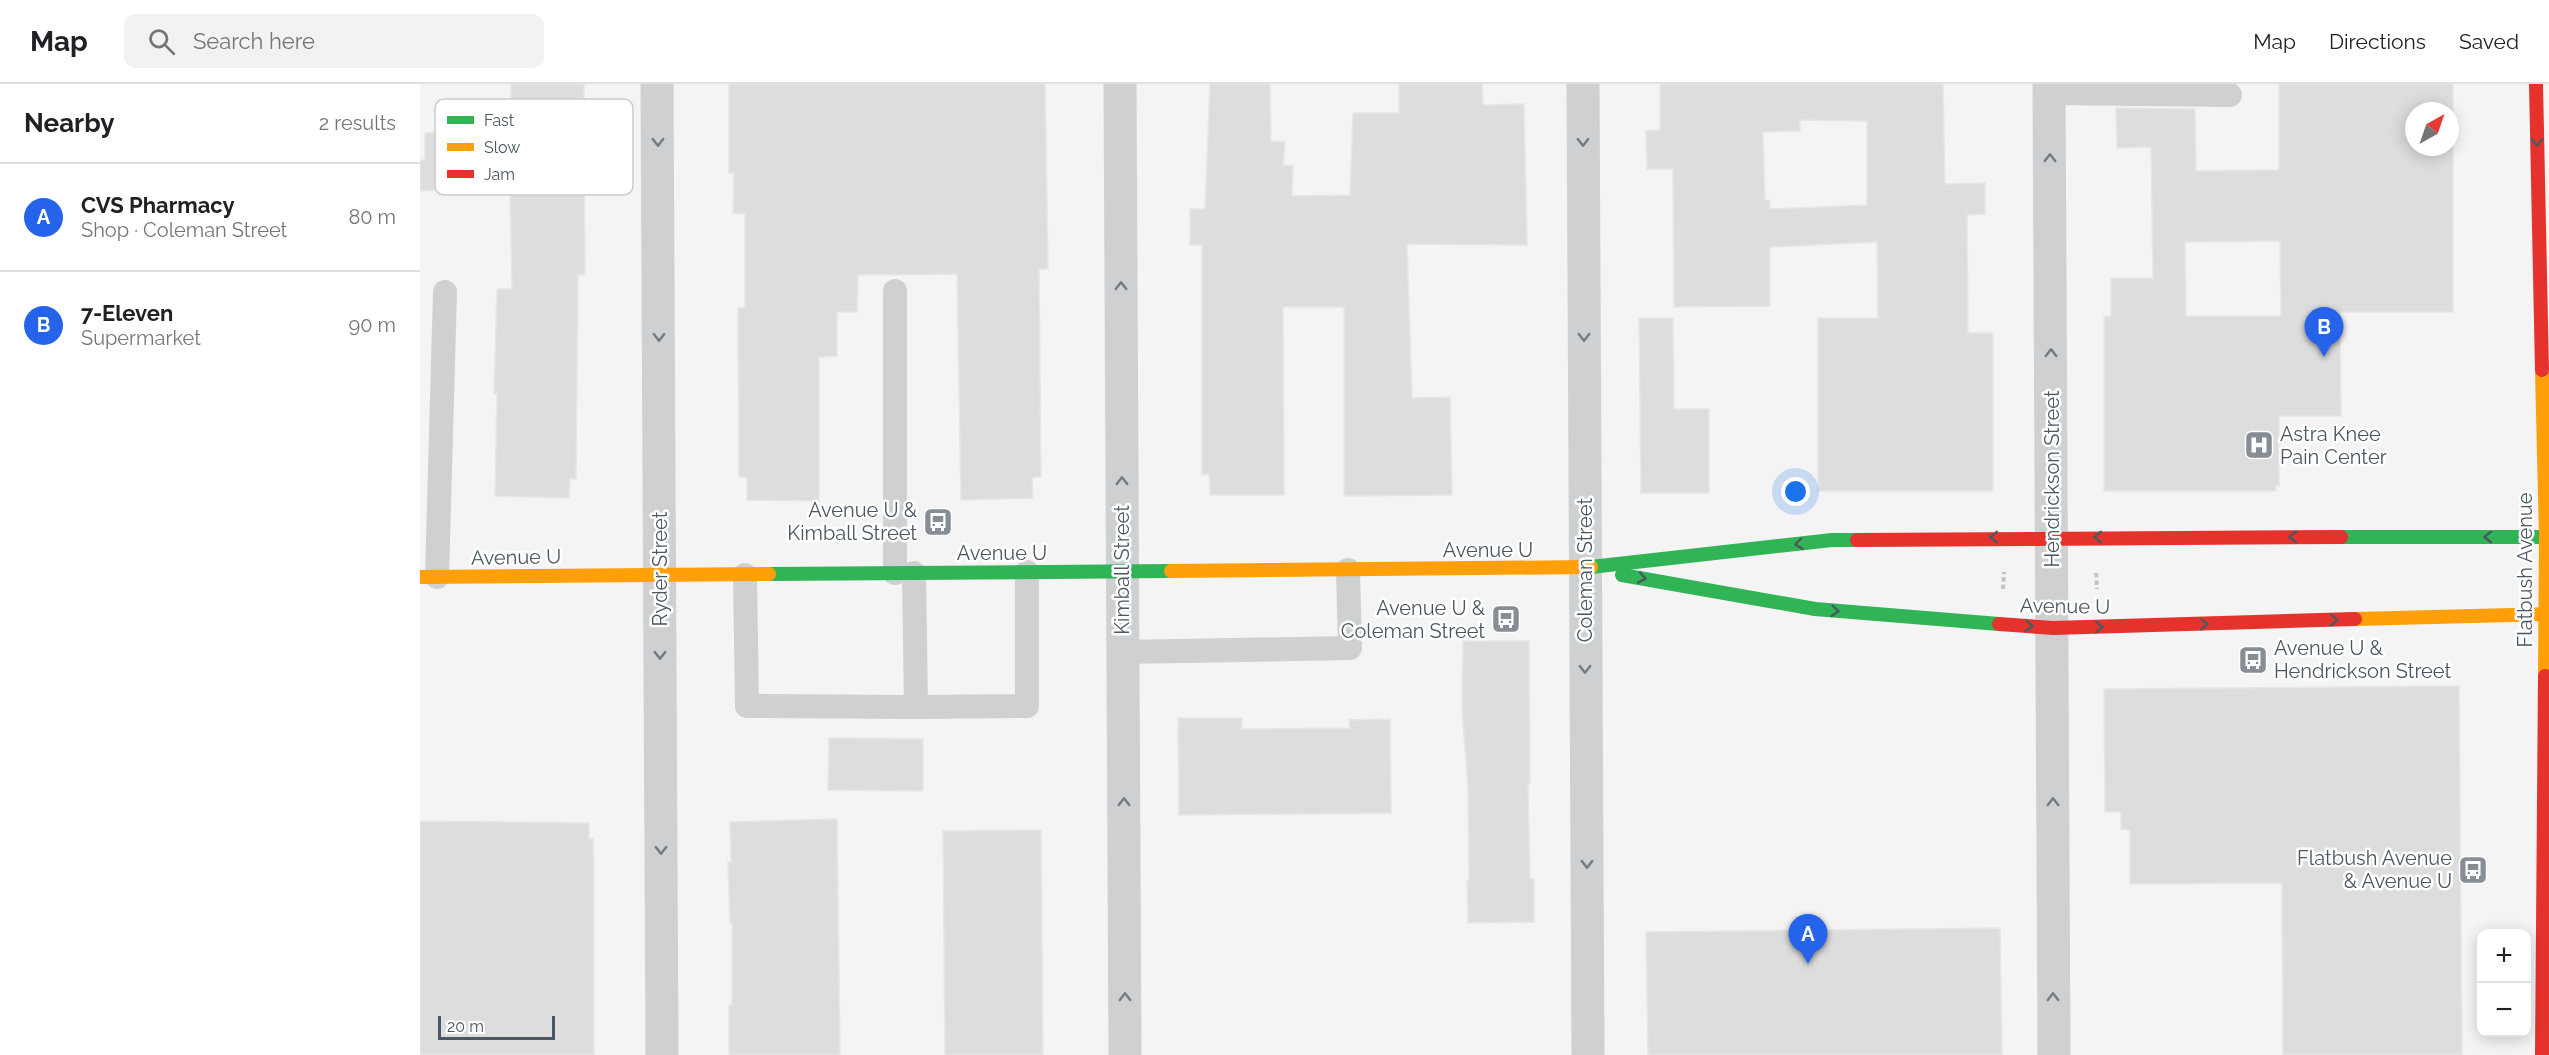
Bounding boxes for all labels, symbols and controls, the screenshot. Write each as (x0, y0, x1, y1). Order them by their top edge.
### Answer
search box (124, 14, 544, 68)
text: Map (30, 25, 88, 58)
icon: search (145, 25, 178, 58)
text: Search here (193, 28, 315, 54)
text: Map (2253, 29, 2296, 54)
text: Directions (2329, 29, 2426, 54)
text: Saved (2459, 29, 2519, 54)
legend (435, 99, 633, 195)
north arrow (2405, 102, 2459, 156)
text: Nearby (24, 108, 114, 138)
text: 2 results (319, 111, 396, 135)
text: Fast (484, 111, 515, 130)
text: Slow (484, 138, 520, 157)
one-way arrow (652, 138, 664, 147)
one-way arrow (1577, 138, 1590, 147)
one-way arrow (2531, 138, 2543, 147)
one-way arrow (2043, 153, 2056, 162)
text: Jam (484, 165, 515, 184)
text: CVS Pharmacy (81, 192, 235, 218)
text: A (37, 205, 50, 229)
text: 80 m (348, 205, 396, 229)
text: Shop · Coleman Street (81, 218, 287, 242)
one-way arrow (1115, 281, 1127, 290)
text: 7-Eleven (81, 300, 173, 326)
pin: B (2304, 308, 2344, 357)
text: B (37, 313, 50, 337)
text: 90 m (349, 313, 396, 337)
text: Supermarket (81, 326, 201, 350)
one-way arrow (653, 333, 665, 342)
one-way arrow (1578, 333, 1590, 342)
one-way arrow (2045, 348, 2057, 357)
street label: Hendrickson Street (2040, 390, 2064, 568)
place label: Astra Knee Pain Center (2280, 422, 2387, 469)
hospital icon: Astra Knee Pain Center (2243, 429, 2275, 461)
one-way arrow (1116, 476, 1128, 485)
your location (1781, 477, 1810, 506)
street label: Flatbush Avenue (2513, 492, 2537, 647)
place label: Avenue U & Kimball Street (787, 498, 918, 545)
street label: Coleman Street (1573, 498, 1597, 642)
street label: Kimball Street (1110, 505, 1134, 635)
bus stop icon: Avenue U & Kimball Street (922, 506, 954, 538)
street label: Ryder Street (648, 511, 672, 626)
one-way arrow (1990, 531, 1999, 544)
one-way arrow (2093, 531, 2102, 543)
one-way arrow (2288, 531, 2297, 543)
one-way arrow (2483, 531, 2492, 543)
one-way arrow (1795, 537, 1804, 550)
street label: Avenue U (1443, 538, 1533, 562)
street label: Avenue U (957, 541, 1047, 565)
street label: Avenue U (471, 544, 561, 570)
one-way arrow (1638, 572, 1647, 584)
street label: Avenue U (2020, 593, 2110, 619)
place label: Avenue U & Coleman Street (1341, 596, 1486, 643)
bus stop icon: Avenue U & Coleman Street (1490, 603, 1522, 635)
one-way arrow (1830, 604, 1839, 617)
one-way arrow (2330, 614, 2339, 627)
one-way arrow (2200, 618, 2209, 630)
one-way arrow (2025, 619, 2034, 632)
one-way arrow (2095, 620, 2104, 633)
place label: Avenue U & Hendrickson Street (2274, 636, 2451, 683)
bus stop icon: Avenue U & Hendrickson Street (2237, 644, 2269, 676)
one-way arrow (654, 650, 666, 659)
one-way arrow (1579, 664, 1591, 673)
one-way arrow (1118, 797, 1130, 806)
one-way arrow (2047, 797, 2059, 806)
one-way arrow (655, 845, 667, 854)
place label: Flatbush Avenue & Avenue U (2297, 846, 2452, 893)
bus stop icon: Flatbush Avenue & Avenue U (2457, 854, 2489, 886)
one-way arrow (1580, 859, 1593, 868)
pin: A (1788, 914, 1828, 964)
map controls (2477, 929, 2531, 1037)
button: + (2477, 929, 2531, 983)
button: − (2477, 983, 2531, 1037)
one-way arrow (1119, 992, 1131, 1001)
one-way arrow (2047, 992, 2060, 1001)
scale bar (438, 1013, 555, 1040)
text: 20 m (447, 1017, 484, 1036)

